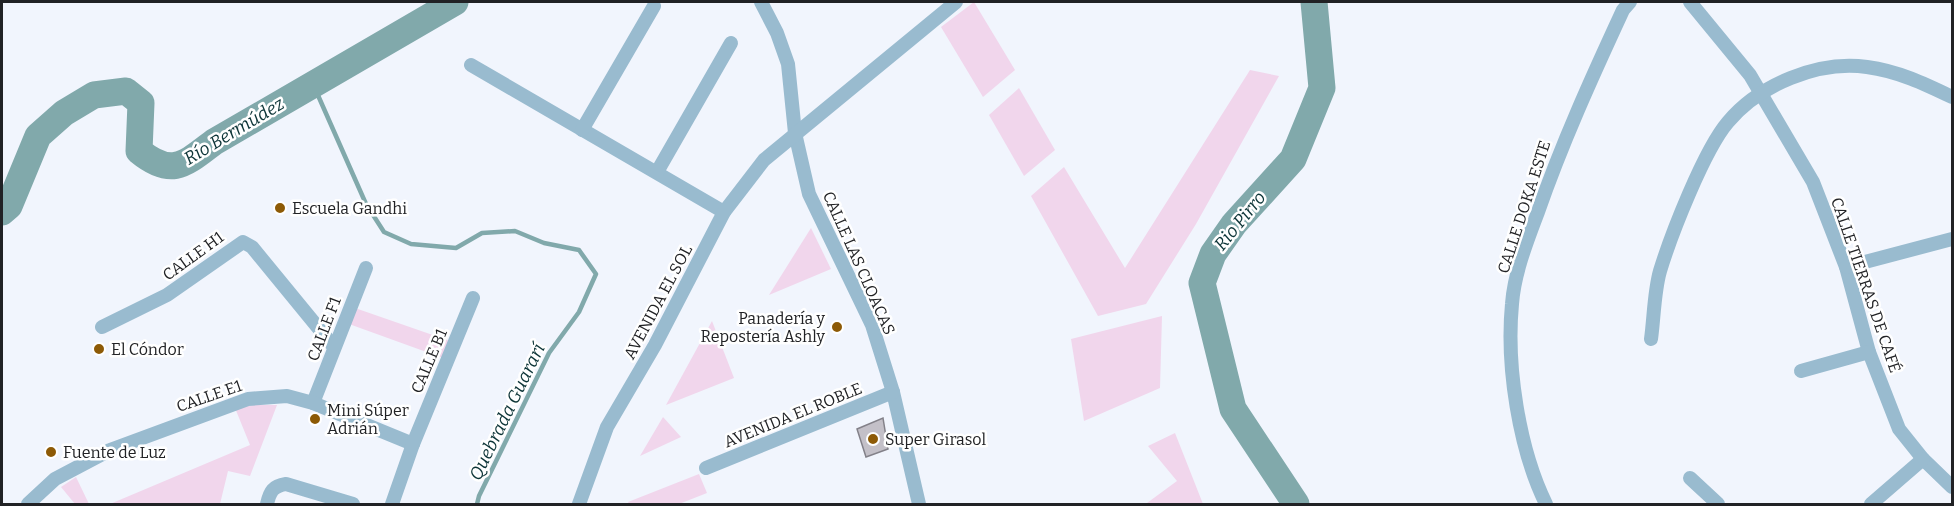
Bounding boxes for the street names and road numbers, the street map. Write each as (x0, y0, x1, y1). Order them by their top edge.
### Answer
street label: CALLE DOKA ESTE (1494, 138, 1554, 276)
street label: CALLE LAS CLOACAS (819, 188, 899, 338)
street label: CALLE TIERRAS DE CAFÉ (1827, 194, 1906, 375)
street label: CALLE H1 (159, 227, 228, 284)
street label: AVENIDA EL SOL (620, 241, 696, 362)
street label: CALLE F1 (303, 294, 345, 364)
street label: CALLE B1 (407, 325, 451, 396)
street label: CALLE E1 (174, 376, 245, 416)
street label: AVENIDA EL ROBLE (721, 379, 865, 451)

